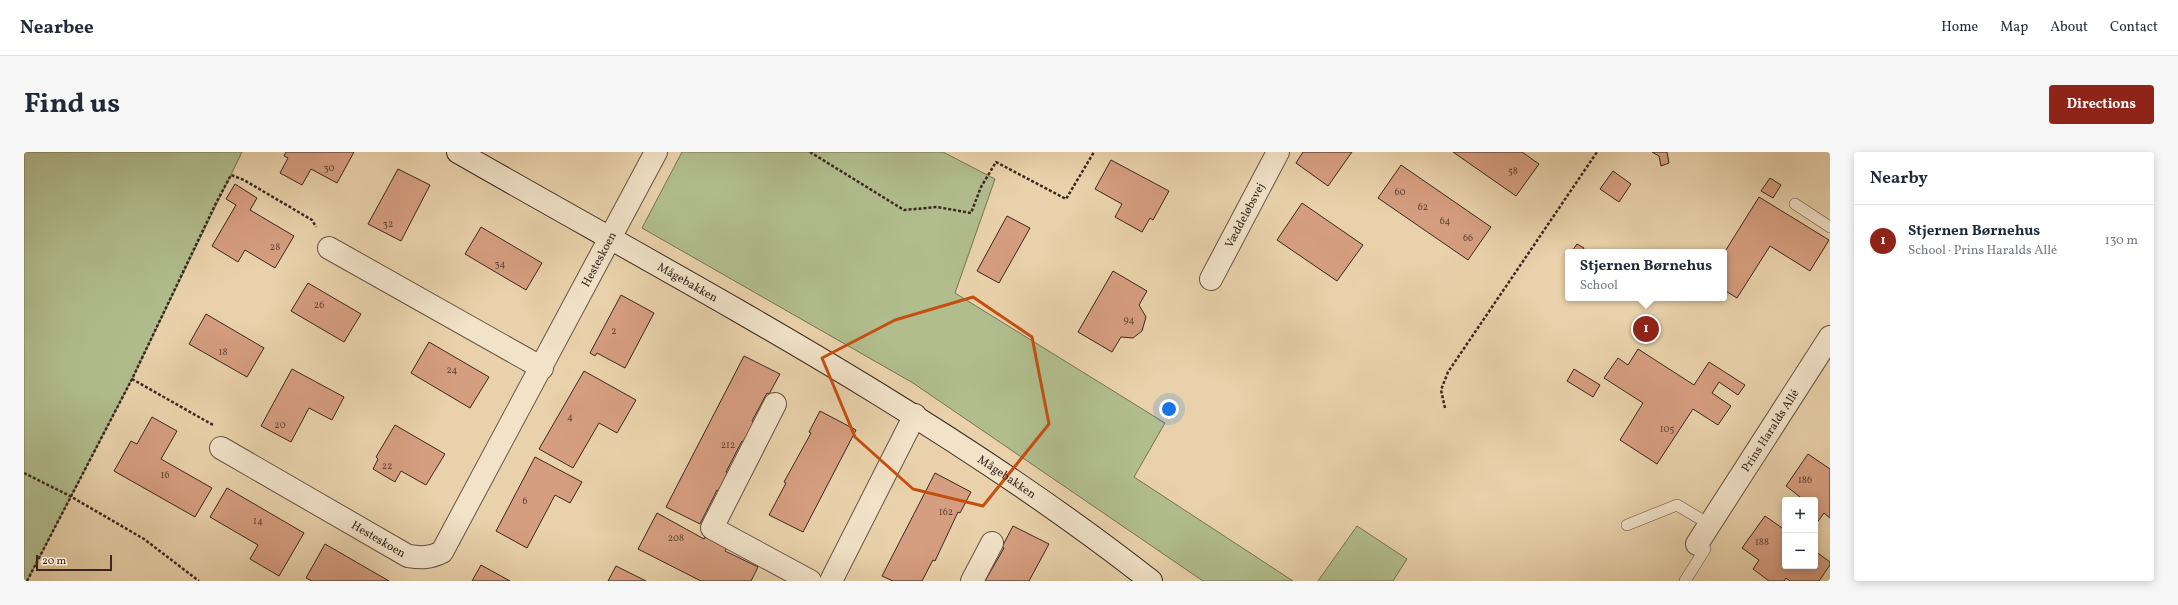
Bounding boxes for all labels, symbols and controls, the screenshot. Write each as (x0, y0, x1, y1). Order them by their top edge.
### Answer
text: Nearbee (20, 15, 94, 41)
text: Home (1941, 18, 1978, 37)
text: Map (2000, 18, 2028, 37)
text: About (2050, 18, 2088, 37)
text: Contact (2110, 18, 2158, 37)
text: Find us (24, 85, 120, 124)
button: Directions (2049, 85, 2154, 124)
house number: 30 (324, 161, 334, 175)
house number: 58 (1508, 164, 1518, 178)
text: Nearby (1870, 167, 1928, 190)
street label: Væddeløbsvej (1222, 180, 1269, 251)
house number: 60 (1394, 185, 1406, 199)
house number: 62 (1418, 200, 1428, 214)
house number: 64 (1440, 214, 1450, 228)
house number: 32 (383, 217, 393, 231)
text: Stjernen Børnehus (1908, 221, 2040, 242)
street label: Hesteskoen (578, 229, 621, 290)
house number: 66 (1463, 231, 1473, 245)
text: 1 (1880, 232, 1886, 250)
text: 130 m (2105, 232, 2138, 250)
house number: 28 (270, 240, 280, 254)
text: School · Prins Haralds Allé (1908, 242, 2057, 260)
popup (1565, 249, 1727, 301)
text: Stjernen Børnehus (1580, 256, 1712, 277)
house number: 34 (494, 257, 506, 271)
street label: Mågebakken (654, 259, 720, 307)
text: School (1580, 277, 1618, 295)
house number: 26 (314, 298, 324, 312)
house number: 94 (1124, 313, 1134, 327)
pin: 1 (1633, 314, 1659, 344)
house number: 2 (611, 324, 617, 338)
house number: 18 (219, 345, 227, 359)
house number: 24 (446, 363, 458, 377)
street label: Prins Haralds Allé (1738, 386, 1804, 476)
your location (1159, 399, 1179, 419)
house number: 4 (567, 410, 573, 424)
house number: 20 (274, 418, 286, 432)
house number: 105 (1660, 422, 1674, 436)
house number: 212 (721, 438, 735, 452)
street label: Mågebakken (974, 452, 1039, 503)
house number: 22 (382, 459, 392, 473)
house number: 16 (161, 468, 169, 482)
house number: 186 (1798, 473, 1812, 487)
house number: 6 (522, 494, 528, 508)
map controls (1782, 497, 1818, 569)
button: + (1782, 497, 1818, 533)
house number: 162 (939, 505, 953, 519)
house number: 14 (253, 514, 263, 528)
street label: Hesteskoen (348, 518, 408, 562)
house number: 208 (668, 531, 684, 545)
button: − (1782, 533, 1818, 569)
house number: 188 (1755, 535, 1769, 549)
scale bar (36, 553, 112, 572)
text: 20 m (42, 554, 66, 569)

